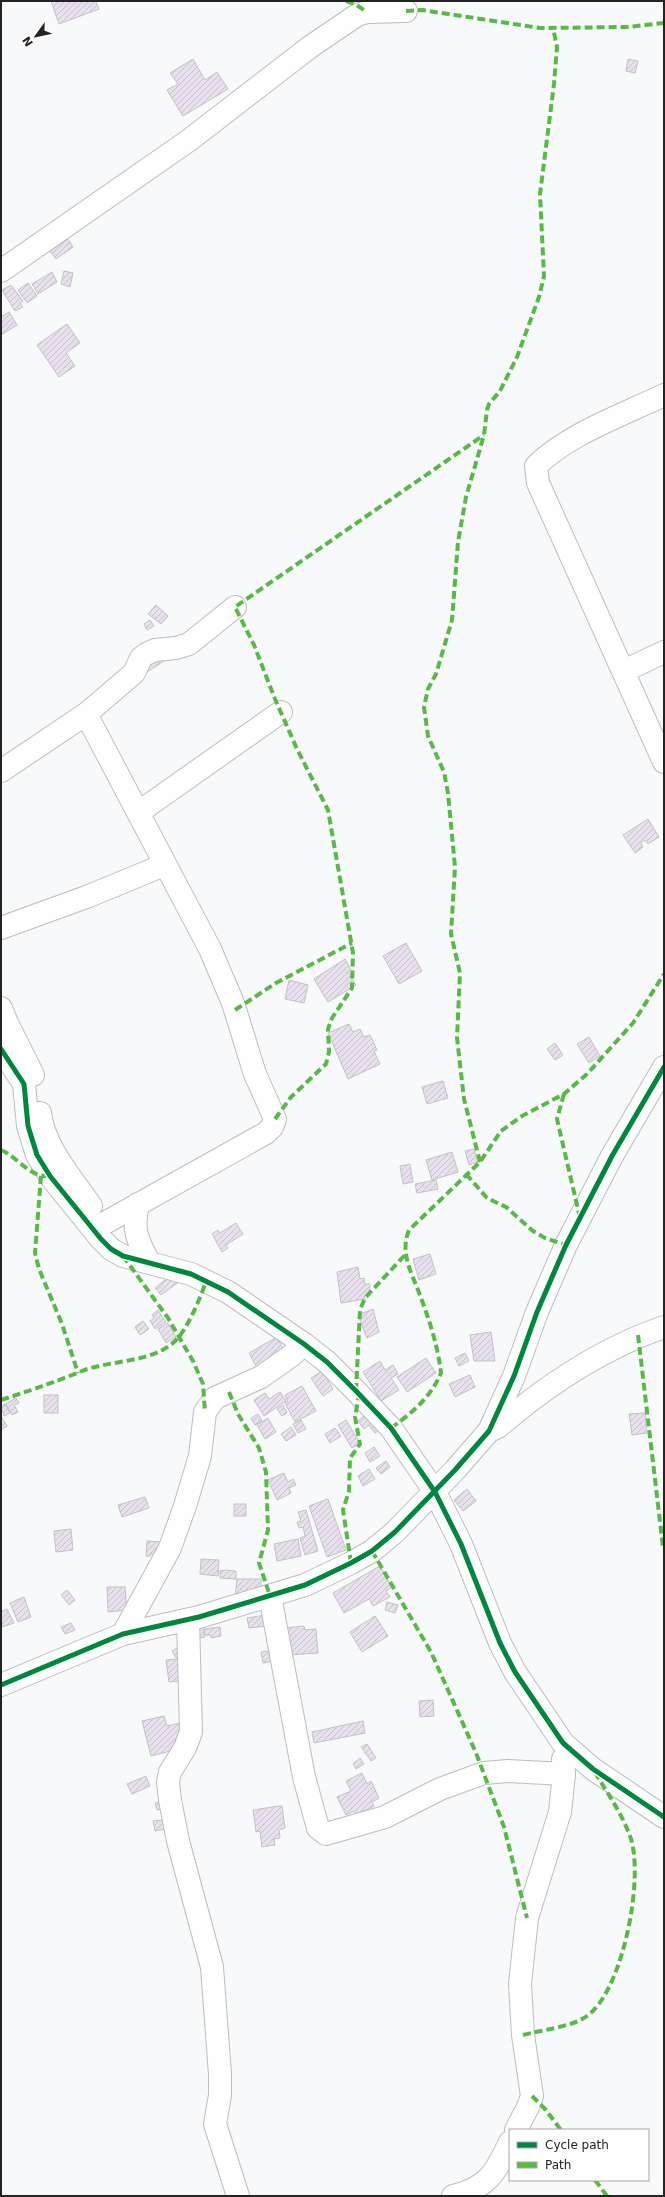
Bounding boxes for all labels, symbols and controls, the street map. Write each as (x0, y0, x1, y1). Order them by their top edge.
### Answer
north arrow (16, 16, 56, 56)
text: N (20, 34, 36, 49)
legend (509, 2129, 649, 2181)
text: Cycle path (545, 2138, 609, 2152)
text: Path (545, 2158, 571, 2172)

